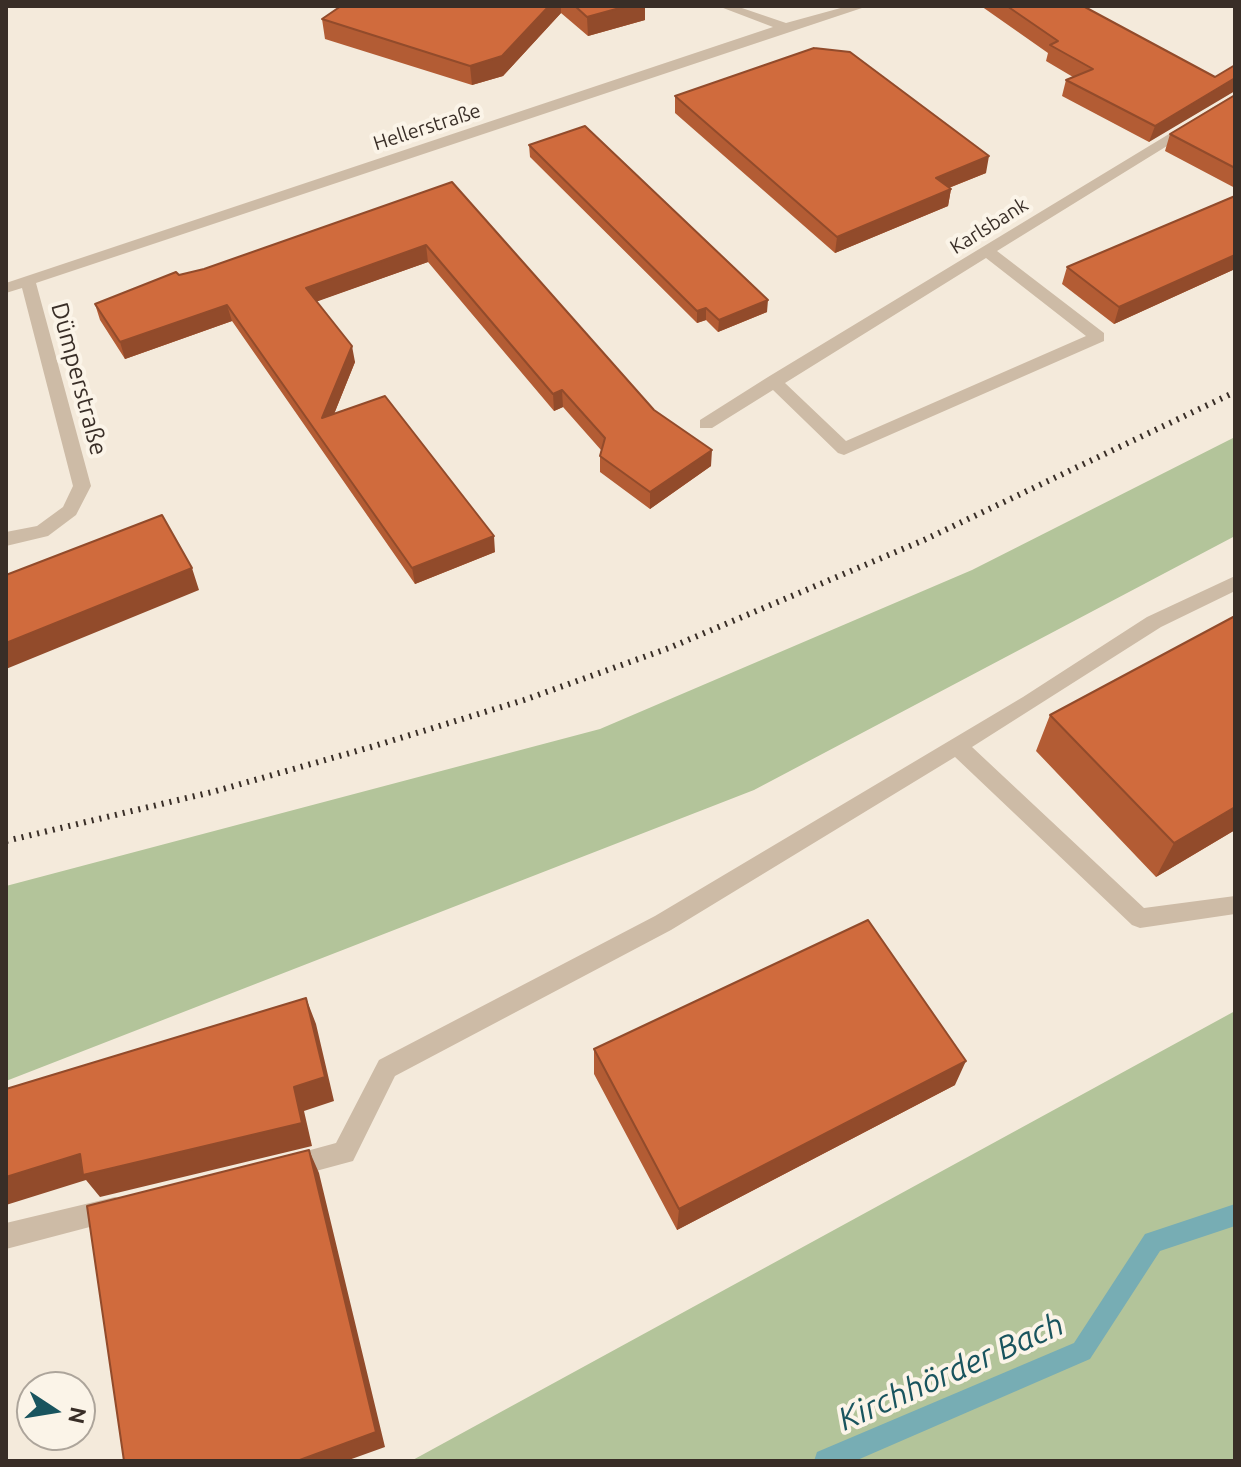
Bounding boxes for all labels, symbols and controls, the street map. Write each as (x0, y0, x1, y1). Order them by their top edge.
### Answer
street label: Hellerstraße (370, 98, 484, 156)
street label: Karlsbank (946, 193, 1032, 259)
street label: Dümperstraße (45, 300, 113, 458)
water label: Kirchhörder Bach (832, 1305, 1070, 1439)
north arrow (16, 1371, 96, 1451)
text: N (64, 1405, 92, 1426)

